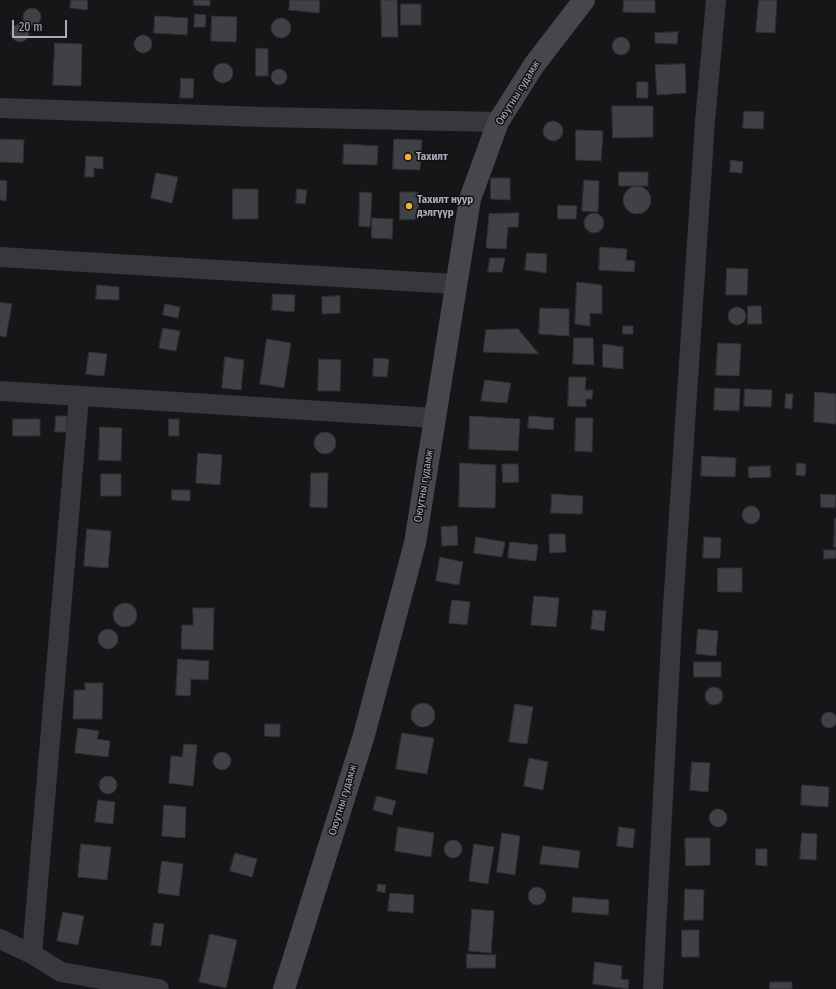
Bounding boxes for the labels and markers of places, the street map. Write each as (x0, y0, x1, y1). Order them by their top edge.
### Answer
place label: Тахилт (416, 150, 448, 164)
marker: Тахилт (403, 152, 413, 162)
place label: Тахилт нуур дэлгүүр (417, 193, 473, 219)
marker: Тахилт нуур дэлгүүр (404, 201, 414, 211)

